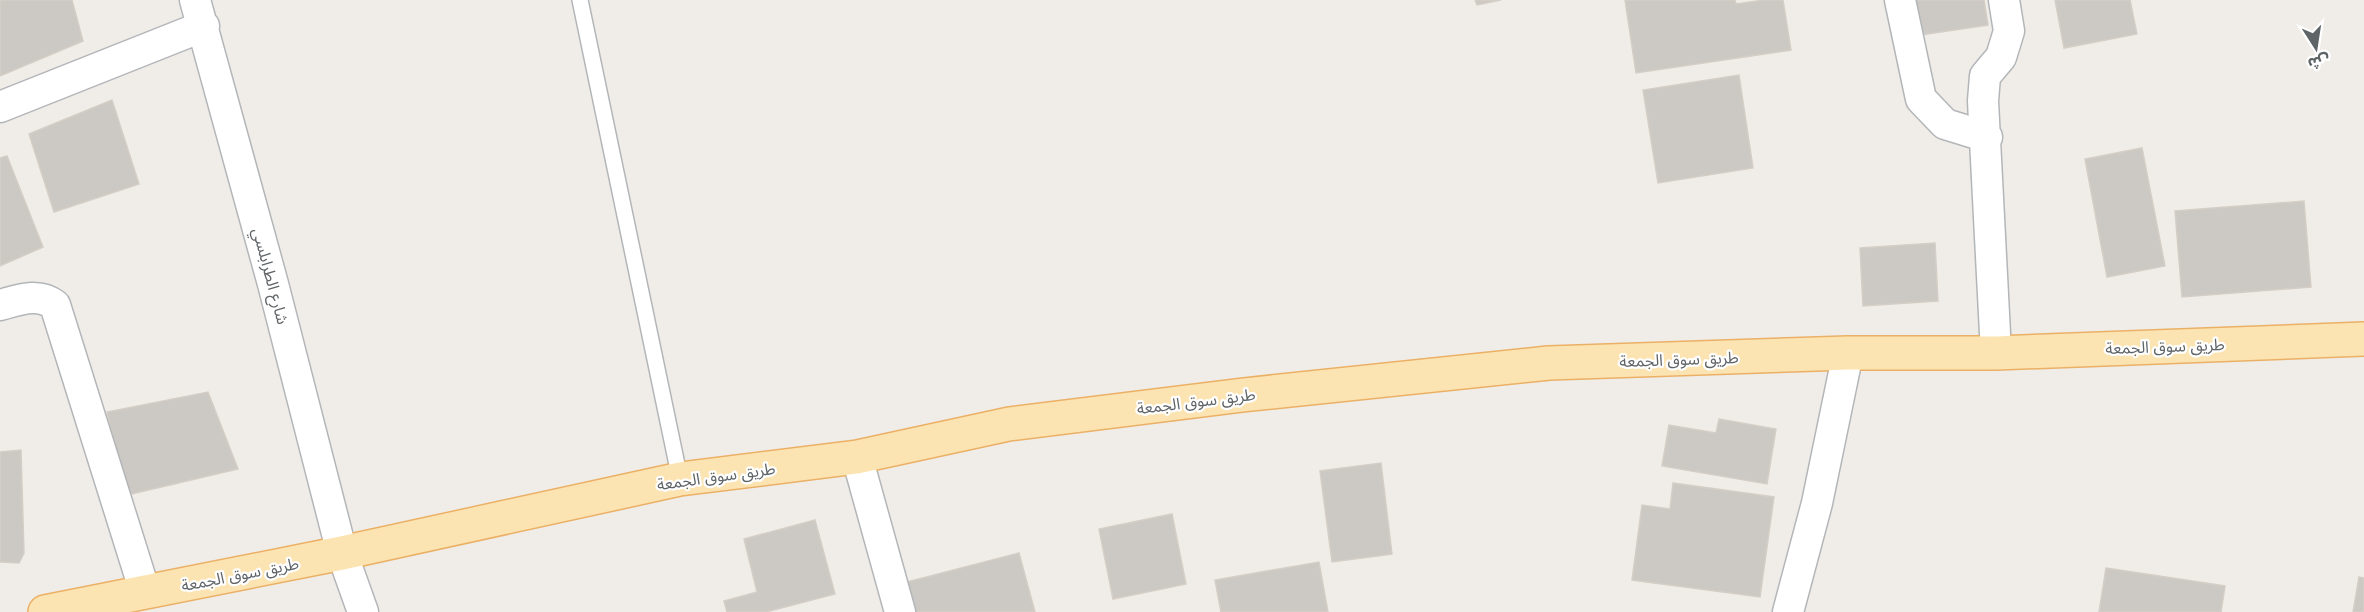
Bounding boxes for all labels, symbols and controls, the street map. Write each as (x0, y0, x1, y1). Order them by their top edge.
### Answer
north arrow (2286, 18, 2346, 78)
text: ش (2306, 51, 2332, 73)
street label: شارع الطرابلسي (246, 226, 292, 327)
street label: طريق سوق الجمعة (2105, 336, 2225, 359)
street label: طريق سوق الجمعة (1619, 349, 1739, 372)
street label: طريق سوق الجمعة (1136, 386, 1257, 419)
street label: طريق سوق الجمعة (656, 460, 777, 495)
street label: طريق سوق الجمعة (180, 555, 301, 596)

